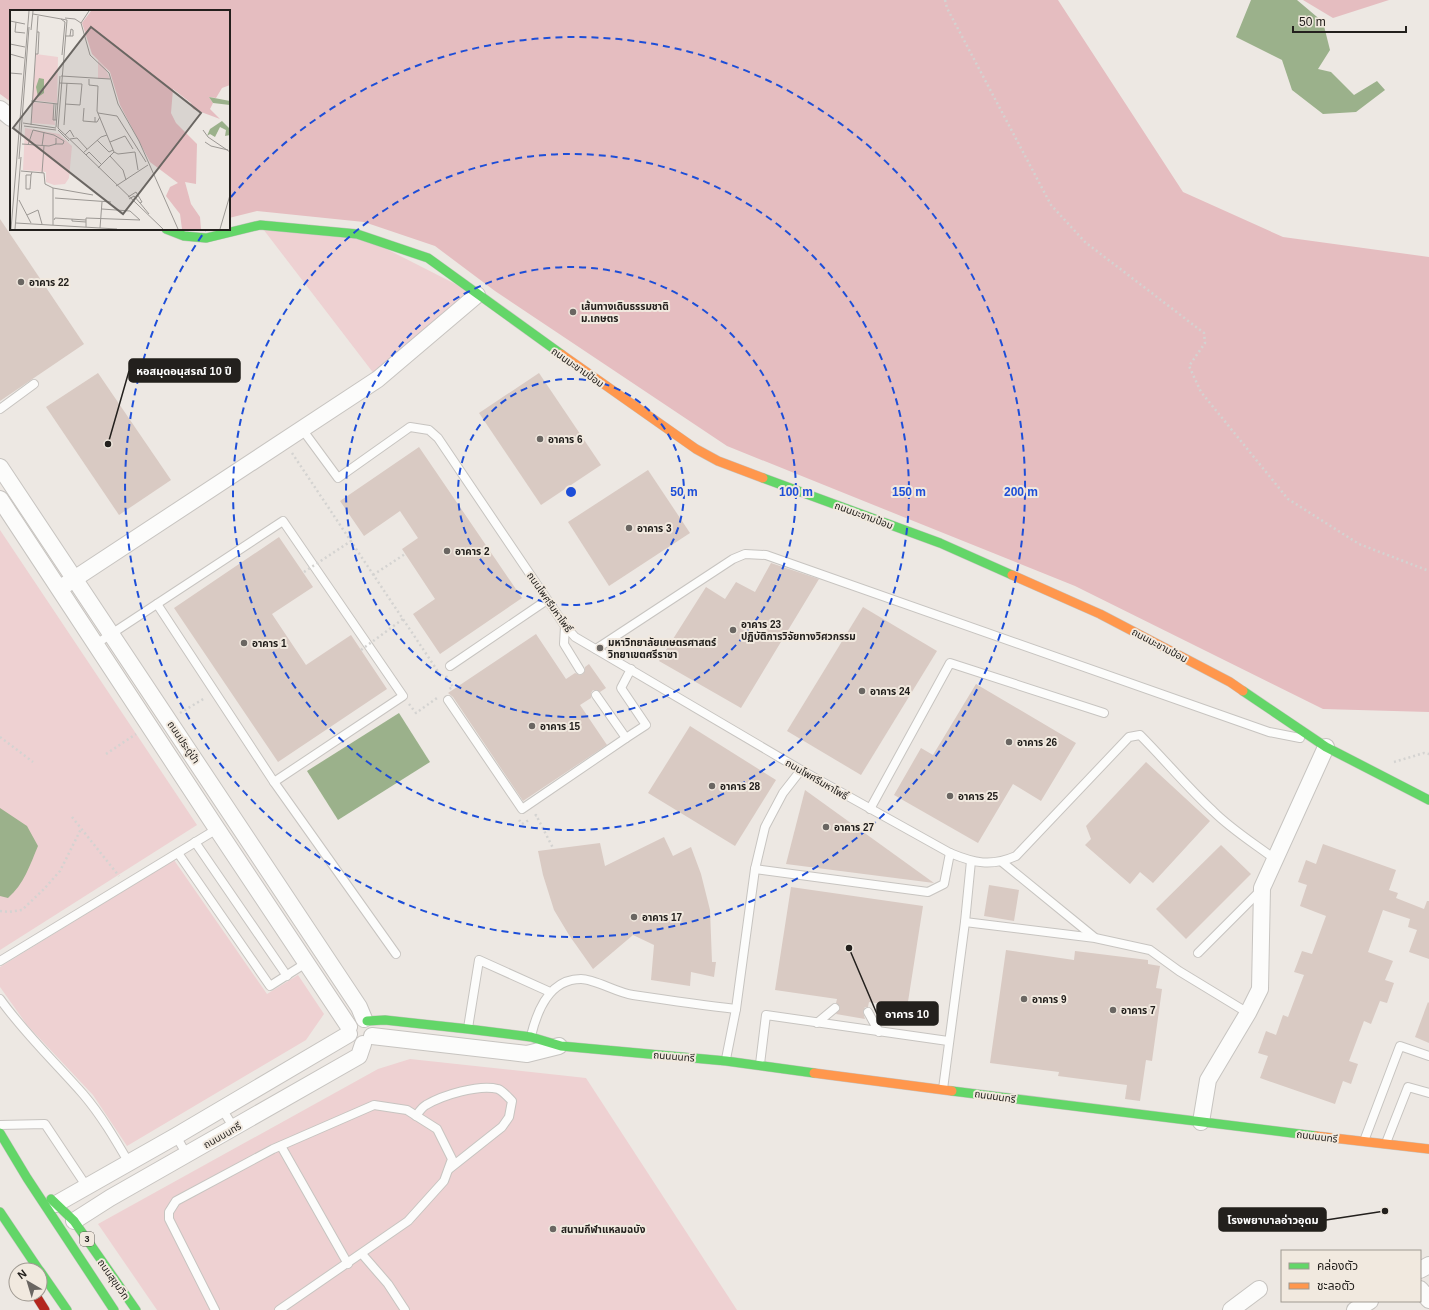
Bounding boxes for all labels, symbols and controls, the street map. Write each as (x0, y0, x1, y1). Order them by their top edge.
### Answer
scale bar (1293, 8, 1406, 34)
inset map (10, 10, 230, 230)
text: 50 m (1299, 15, 1326, 29)
marker: อาคาร 22 (16, 277, 26, 287)
place label: อาคาร 22 (29, 277, 70, 288)
place label: เส้นทางเดินธรรมชาติ ม.เกษตร (581, 300, 669, 324)
marker: เส้นทางเดินธรรมชาติ ม.เกษตร (568, 307, 578, 317)
street label: ถนนมะขามป้อม (549, 345, 606, 390)
callout: หอสมุดอนุสรณ์ 10 ปี (129, 359, 240, 382)
text: หอสมุดอนุสรณ์ 10 ปี (136, 365, 232, 378)
marker: อาคาร 6 (535, 434, 545, 444)
place label: อาคาร 6 (548, 434, 583, 445)
centre of rings (564, 485, 578, 499)
text: 50 m (670, 485, 698, 499)
text: 100 m (779, 485, 813, 499)
text: 150 m (892, 485, 926, 499)
text: 200 m (1004, 485, 1038, 499)
street label: ถนนมะขามป้อม (833, 500, 895, 531)
marker: อาคาร 3 (624, 523, 634, 533)
place label: อาคาร 3 (637, 523, 672, 534)
marker: อาคาร 2 (442, 546, 452, 556)
place label: อาคาร 2 (455, 546, 490, 557)
street label: ถนนโพศรีมหาโพธิ์ (525, 570, 575, 635)
place label: อาคาร 23 ปฏิบัติการวิจัยทางวิศวกรรม (741, 619, 856, 642)
marker: อาคาร 23 ปฏิบัติการวิจัยทางวิศวกรรม (728, 625, 738, 635)
street label: ถนนมะขามป้อม (1130, 626, 1189, 665)
place label: มหาวิทยาลัยเกษตรศาสตร์ วิทยาเขตศรีราชา (607, 637, 716, 660)
marker: อาคาร 1 (239, 638, 249, 648)
place label: อาคาร 1 (252, 638, 287, 649)
marker: มหาวิทยาลัยเกษตรศาสตร์ วิทยาเขตศรีราชา (595, 643, 605, 653)
marker: อาคาร 24 (857, 686, 867, 696)
place label: อาคาร 24 (870, 686, 911, 697)
street label: ถนนประดู่ป่า (165, 718, 203, 766)
marker: อาคาร 15 (527, 721, 537, 731)
place label: อาคาร 15 (540, 721, 581, 732)
marker: อาคาร 26 (1004, 737, 1014, 747)
place label: อาคาร 26 (1017, 737, 1058, 748)
street label: ถนนโพศรีมหาโพธิ์ (783, 757, 850, 802)
marker: อาคาร 28 (707, 781, 717, 791)
place label: อาคาร 28 (720, 781, 761, 792)
marker: อาคาร 25 (945, 791, 955, 801)
place label: อาคาร 25 (958, 791, 999, 802)
marker: อาคาร 27 (821, 822, 831, 832)
place label: อาคาร 27 (834, 822, 875, 833)
marker: อาคาร 17 (629, 912, 639, 922)
place label: อาคาร 17 (642, 912, 683, 923)
marker: อาคาร 9 (1019, 994, 1029, 1004)
place label: อาคาร 9 (1032, 994, 1067, 1005)
callout: อาคาร 10 (877, 1002, 938, 1025)
marker: อาคาร 7 (1108, 1005, 1118, 1015)
place label: อาคาร 7 (1121, 1005, 1156, 1016)
text: อาคาร 10 (885, 1008, 929, 1020)
street label: ถนนนนทรี (653, 1049, 696, 1064)
street label: ถนนนนทรี (974, 1088, 1017, 1105)
street label: ถนนนนทรี (202, 1120, 243, 1151)
street label: ถนนนนทรี (1296, 1129, 1339, 1145)
callout: โรงพยาบาลอ่าวอุดม (1219, 1208, 1326, 1231)
text: โรงพยาบาลอ่าวอุดม (1227, 1214, 1319, 1227)
marker: สนามกีฬาแหลมฉบัง (548, 1224, 558, 1234)
place label: สนามกีฬาแหลมฉบัง (561, 1224, 646, 1235)
road number: 3 (80, 1232, 94, 1246)
legend (1281, 1250, 1421, 1302)
street label: ถนนสุขุมวิท (95, 1257, 131, 1302)
text: คล่องตัว (1317, 1259, 1358, 1273)
north arrow (8, 1262, 48, 1302)
text: N (15, 1267, 29, 1281)
text: ชะลอตัว (1317, 1279, 1355, 1293)

